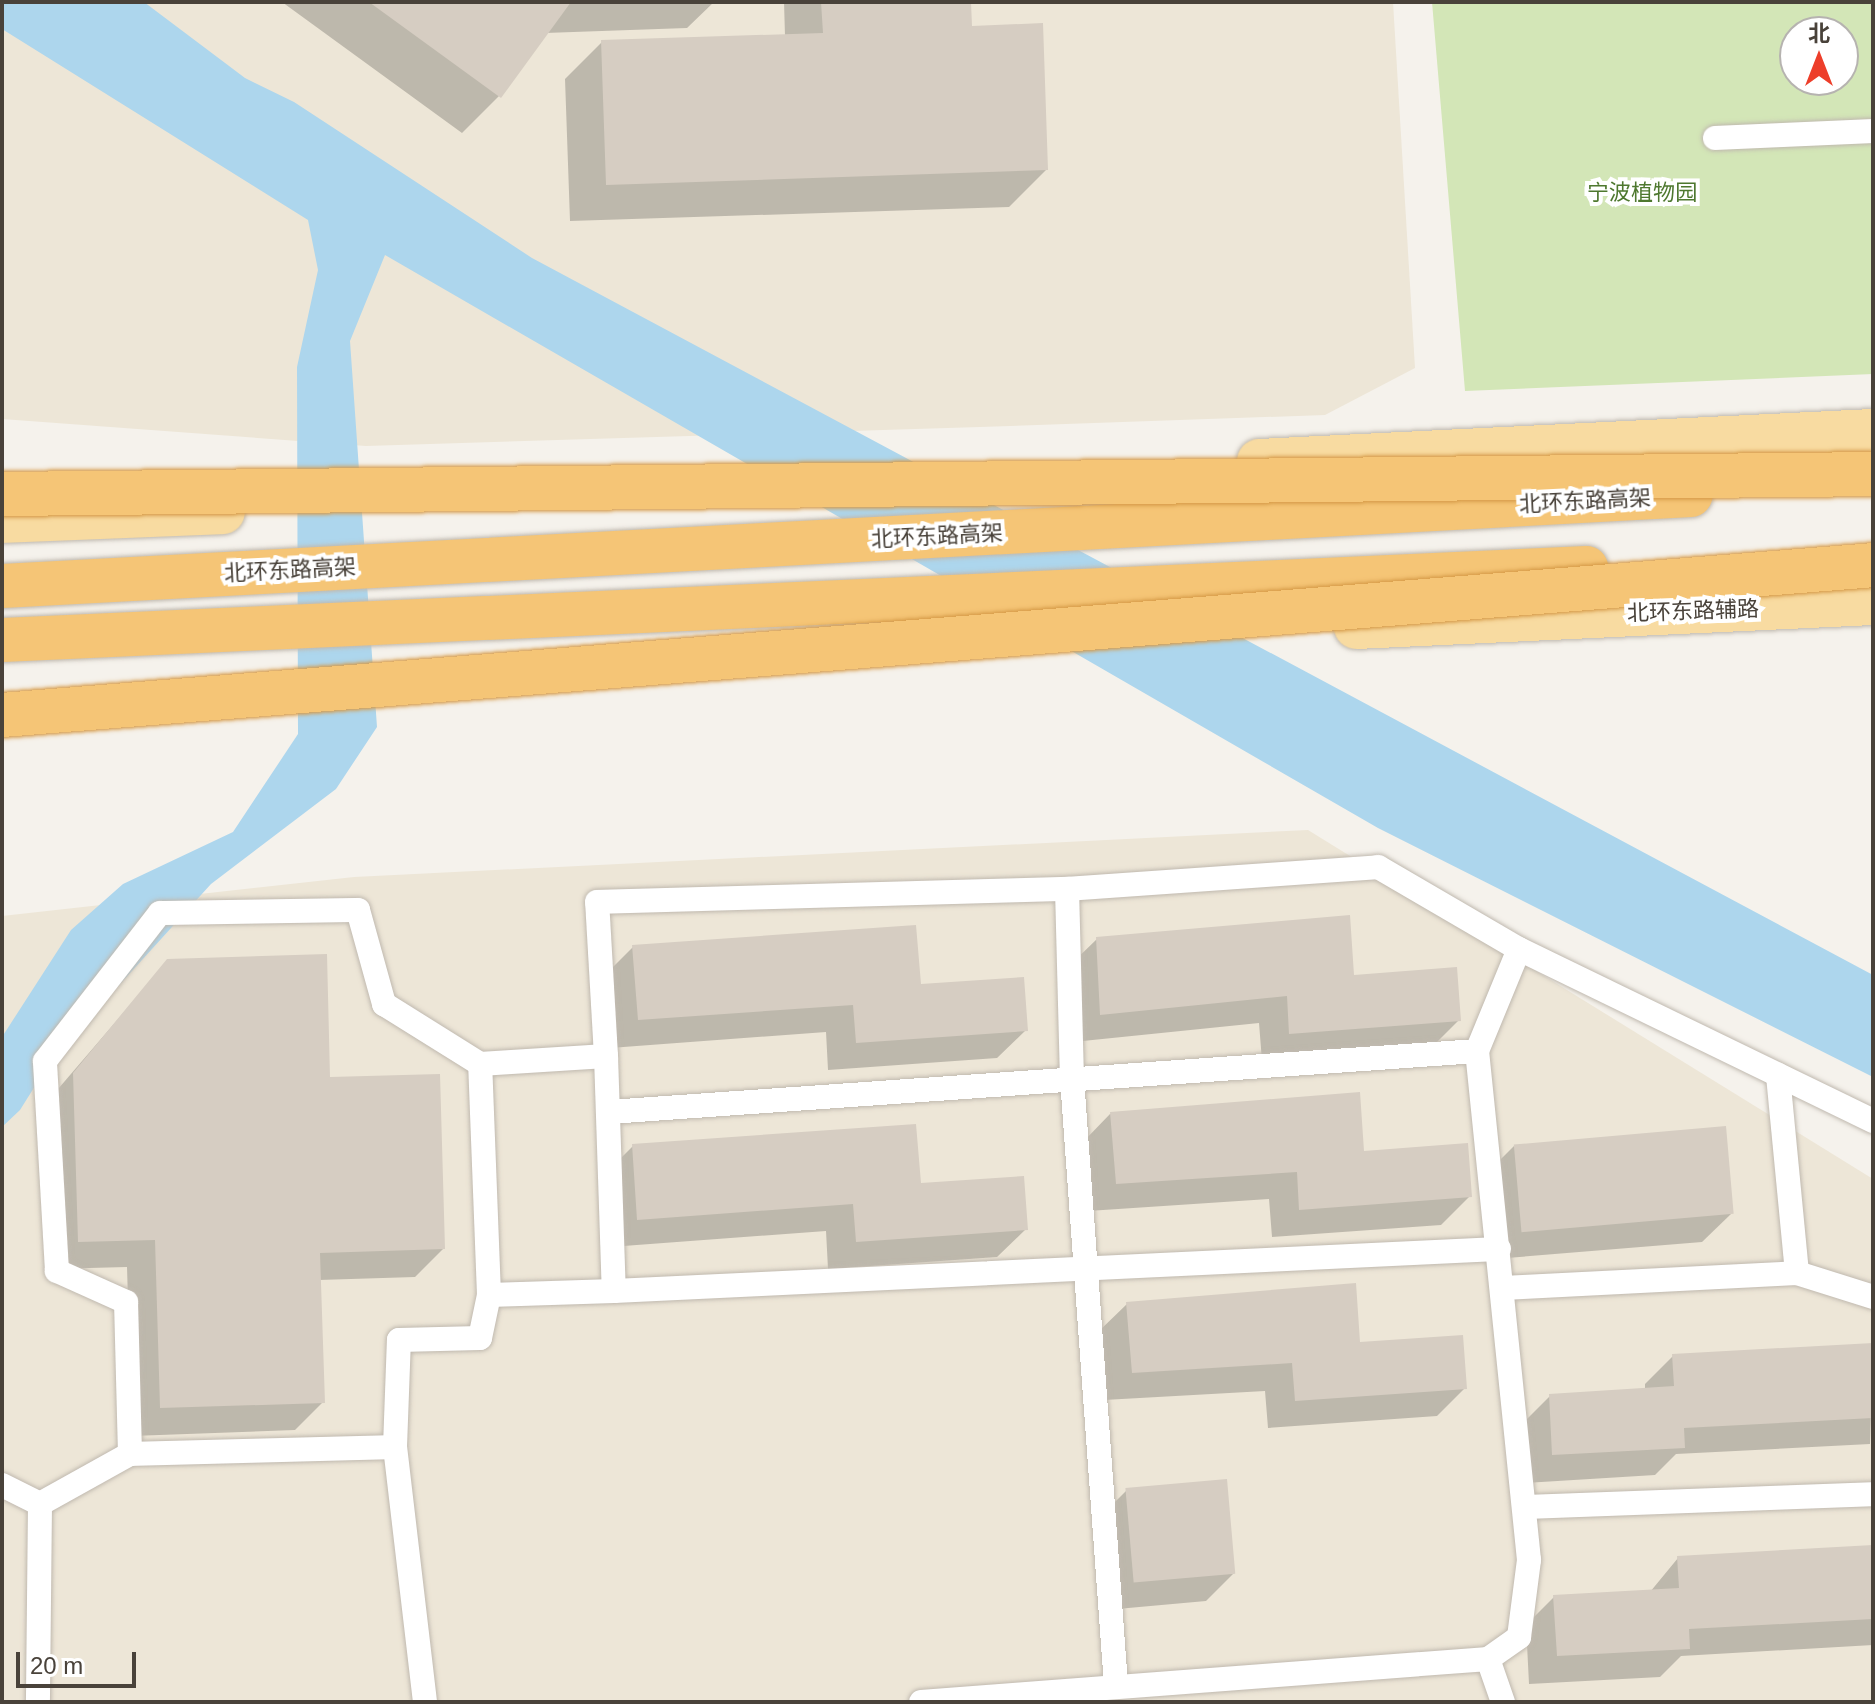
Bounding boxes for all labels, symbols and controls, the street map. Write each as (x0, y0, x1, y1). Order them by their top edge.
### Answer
north arrow (1779, 16, 1859, 96)
text: 北 (1808, 21, 1830, 46)
park label: 宁波植物园 (1587, 180, 1697, 206)
street label: 北环东路高架 (1518, 484, 1652, 518)
street label: 北环东路高架 (870, 519, 1004, 553)
street label: 北环东路高架 (223, 553, 357, 587)
street label: 北环东路辅路 (1627, 596, 1759, 626)
scale bar (20, 1636, 140, 1686)
text: 20 m (30, 1652, 83, 1679)

